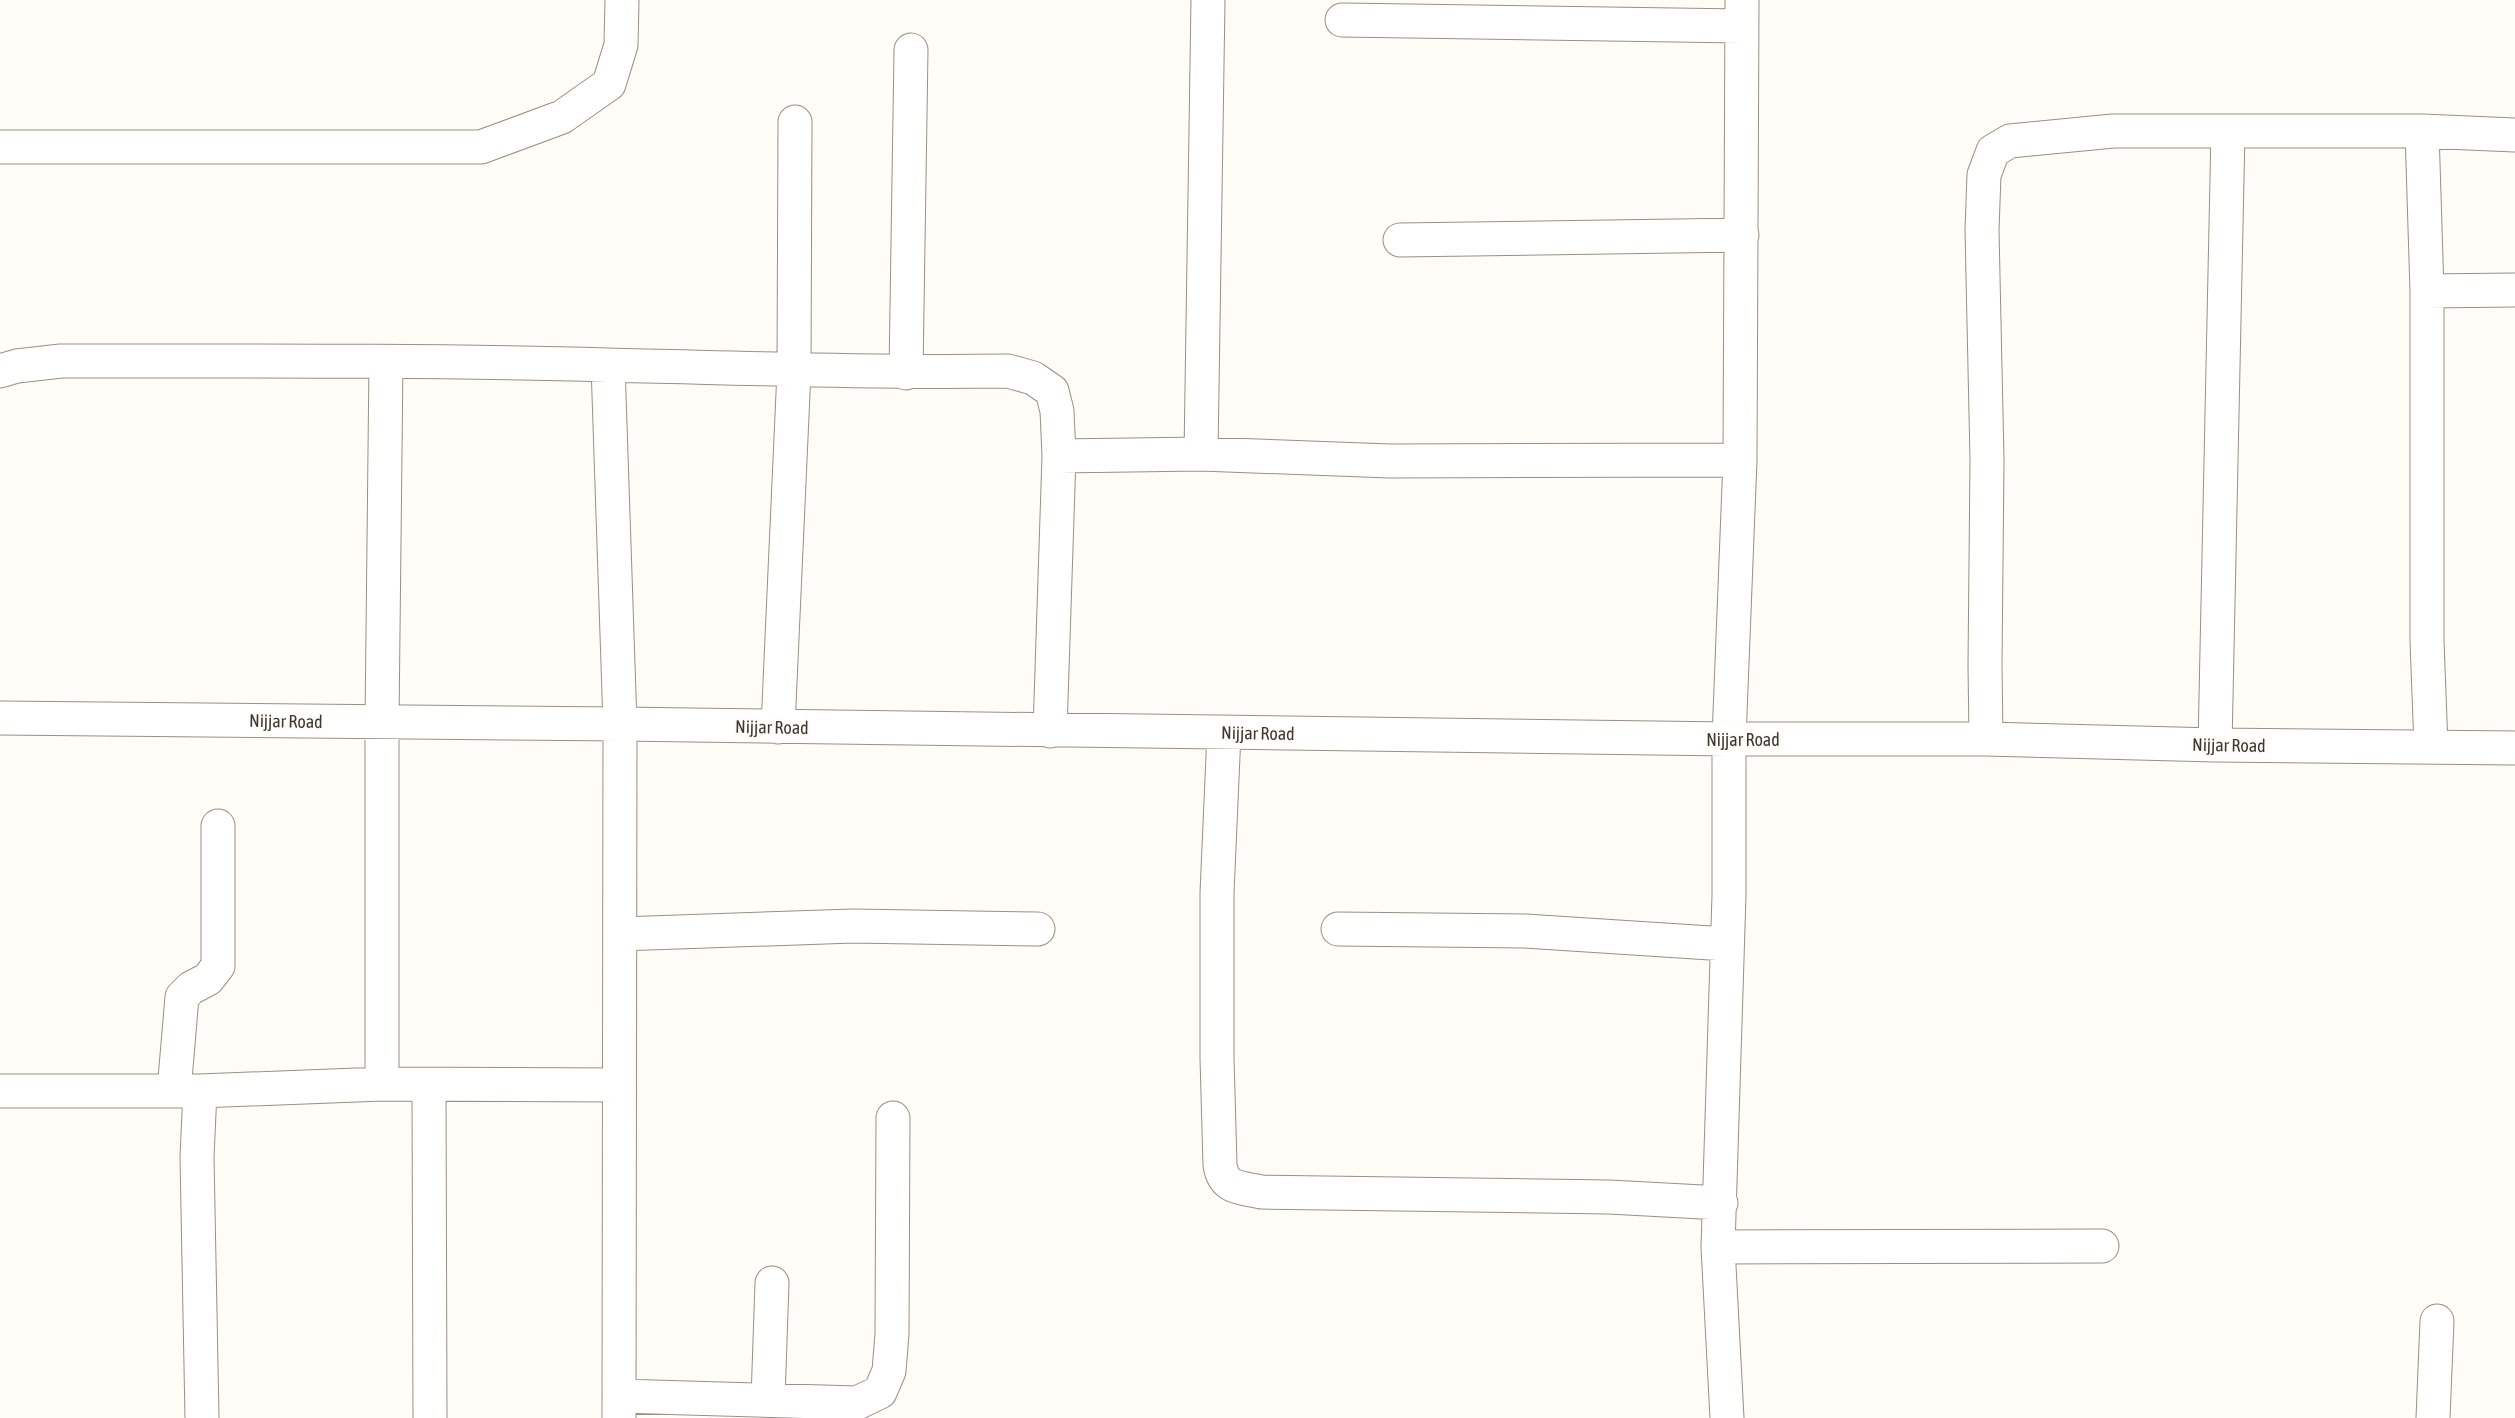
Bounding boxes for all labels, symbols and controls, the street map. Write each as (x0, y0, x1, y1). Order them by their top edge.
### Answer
street label: Nijjar Road (249, 710, 323, 732)
street label: Nijjar Road (735, 716, 809, 738)
street label: Nijjar Road (1221, 722, 1295, 744)
street label: Nijjar Road (1706, 729, 1780, 750)
street label: Nijjar Road (2192, 734, 2266, 756)

